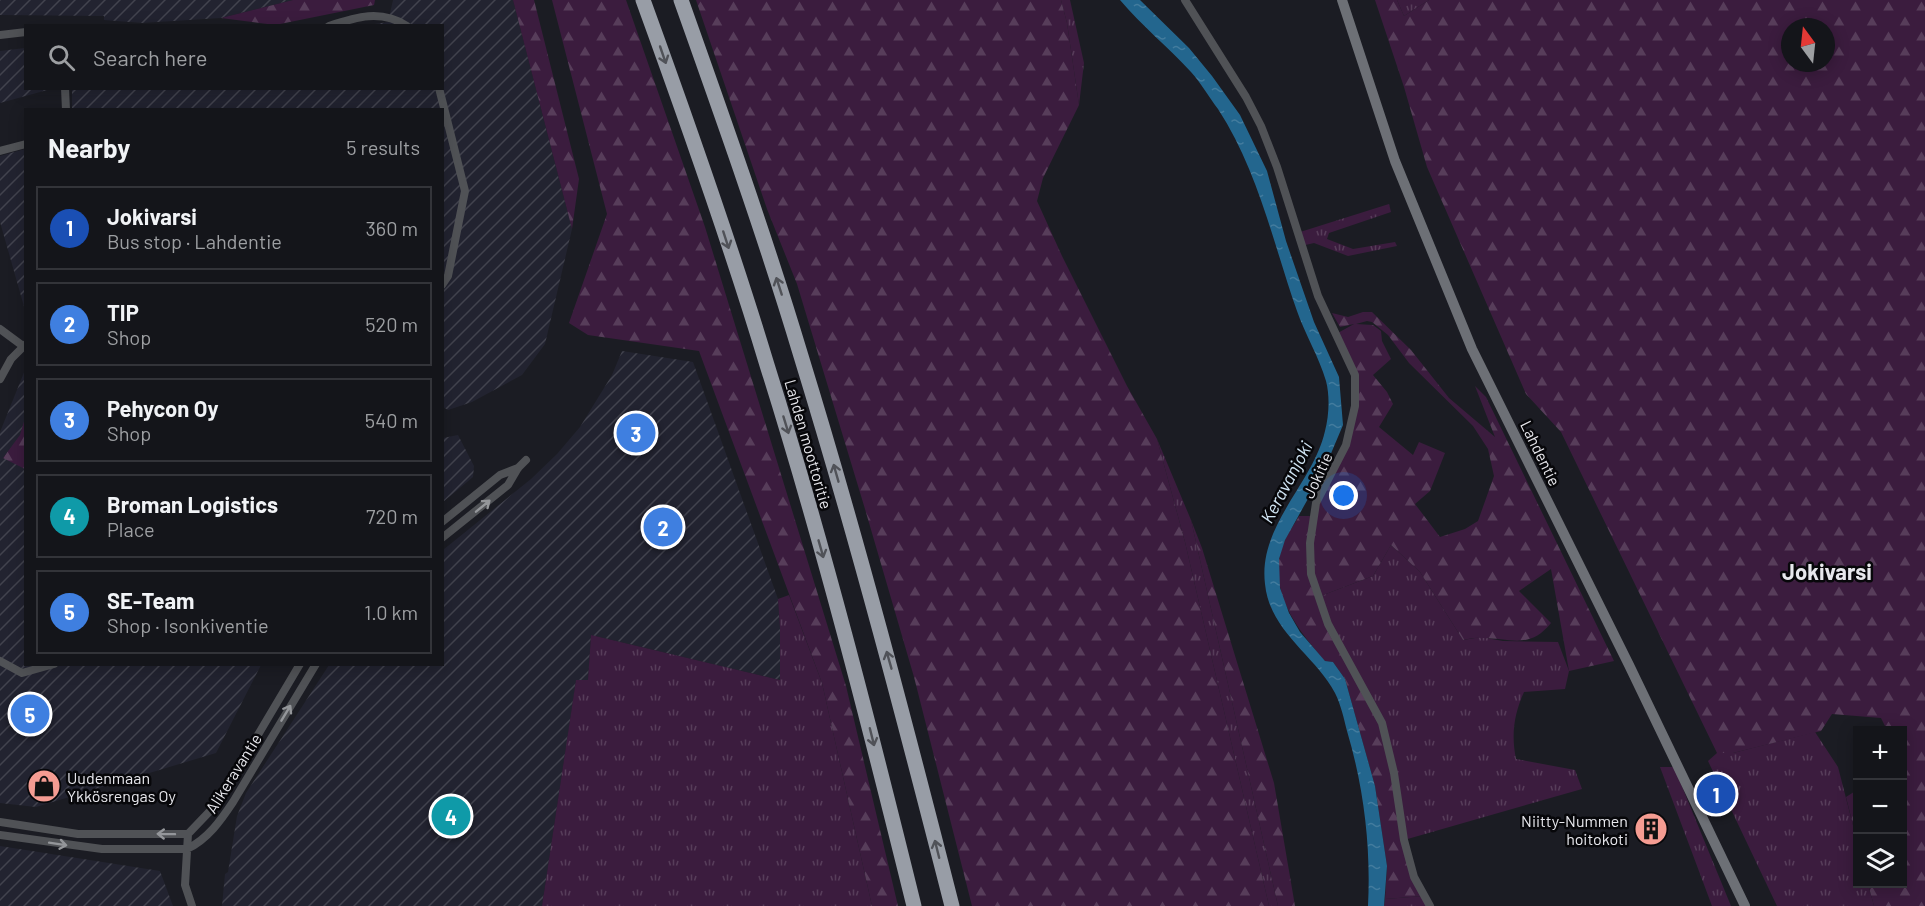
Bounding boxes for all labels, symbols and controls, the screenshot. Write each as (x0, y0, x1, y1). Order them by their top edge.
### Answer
north arrow (1781, 18, 1835, 72)
search box (24, 24, 444, 90)
icon: search (45, 41, 78, 74)
text: Search here (93, 44, 207, 70)
one-way arrow (659, 45, 670, 64)
text: Nearby (48, 132, 130, 163)
text: 5 results (346, 135, 420, 159)
text: Jokivarsi (107, 203, 197, 229)
text: 1 (66, 216, 73, 240)
text: 360 m (366, 216, 418, 240)
text: Bus stop · Lahdentie (107, 229, 282, 253)
one-way arrow (722, 230, 733, 249)
one-way arrow (773, 277, 784, 296)
text: TIP (107, 299, 139, 325)
text: 2 (64, 312, 75, 336)
text: 520 m (365, 312, 418, 336)
text: Shop (107, 325, 151, 349)
street label: Lahden moottoritie (781, 377, 837, 511)
text: Pehycon Oy (107, 395, 219, 421)
text: 3 (64, 408, 75, 432)
text: 540 m (365, 408, 418, 432)
pin: 3 (616, 410, 656, 456)
one-way arrow (781, 415, 792, 434)
street label: Lahdentie (1517, 417, 1565, 489)
text: Shop (107, 421, 151, 445)
water label: Keravanjoki (1255, 437, 1317, 527)
street label: Jokitie (1298, 449, 1336, 501)
one-way arrow (830, 464, 841, 483)
your location (1329, 481, 1358, 510)
text: Broman Logistics (107, 491, 278, 517)
one-way arrow (475, 499, 491, 512)
text: 4 (63, 504, 76, 528)
text: 720 m (366, 504, 418, 528)
pin: 2 (644, 504, 682, 550)
text: Place (107, 517, 155, 541)
one-way arrow (816, 539, 827, 558)
district label: Jokivarsi (1782, 558, 1872, 584)
text: SE-Team (107, 587, 194, 613)
text: 5 (64, 600, 75, 624)
text: 1.0 km (364, 600, 418, 624)
text: Shop · Isonkiventie (107, 613, 269, 637)
one-way arrow (883, 651, 894, 670)
pin: 5 (10, 692, 50, 736)
one-way arrow (280, 705, 292, 722)
map controls (1853, 726, 1907, 888)
button: + (1853, 726, 1907, 780)
one-way arrow (867, 727, 879, 746)
street label: Alikeravantie (201, 730, 265, 816)
shop icon: Uudenmaan Ykkösrengas Oy (26, 768, 62, 804)
place label: Uudenmaan Ykkösrengas Oy (67, 768, 177, 805)
pin: 1 (1696, 772, 1736, 816)
button: − (1853, 780, 1907, 834)
pin: 4 (432, 794, 470, 838)
place label: Niitty-Nummen hoitokoti (1521, 811, 1628, 848)
building icon: Niitty-Nummen hoitokoti (1633, 811, 1669, 847)
one-way arrow (157, 828, 177, 840)
button: layers (1853, 834, 1907, 888)
one-way arrow (47, 838, 67, 849)
one-way arrow (931, 840, 943, 859)

